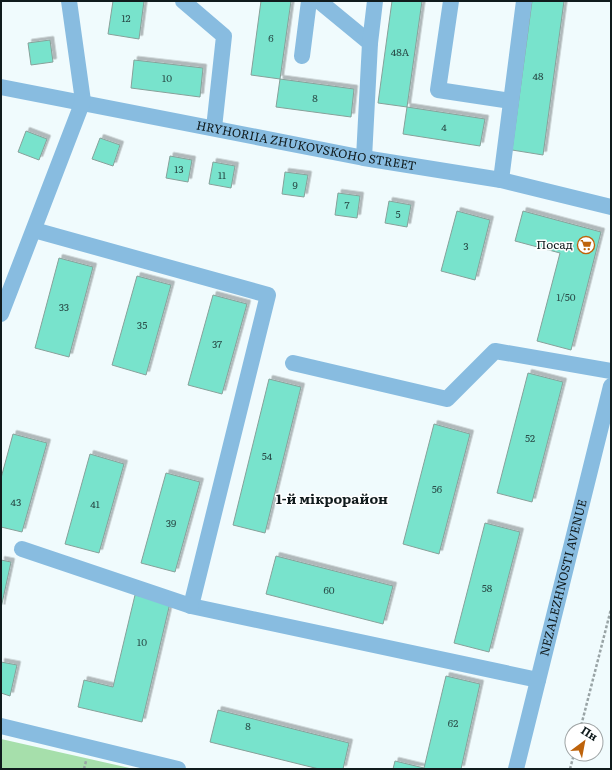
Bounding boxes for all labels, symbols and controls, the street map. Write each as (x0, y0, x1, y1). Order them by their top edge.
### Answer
house number: 12 (121, 10, 131, 25)
house number: 6 (268, 30, 274, 45)
house number: 48А (391, 44, 410, 59)
house number: 48 (532, 68, 544, 83)
house number: 10 (162, 70, 172, 85)
house number: 8 (312, 90, 318, 105)
street label: HRYHORIIA ZHUKOVSKOHO STREET (195, 115, 418, 174)
house number: 4 (441, 119, 447, 134)
house number: 13 (174, 161, 184, 176)
house number: 11 (218, 167, 226, 182)
house number: 9 (292, 177, 298, 192)
house number: 7 (344, 197, 350, 212)
house number: 5 (395, 206, 401, 221)
place label: Посад (536, 235, 573, 253)
supermarket icon: Посад (576, 235, 596, 255)
house number: 3 (463, 238, 469, 253)
house number: 1/50 (556, 289, 576, 304)
house number: 33 (59, 299, 69, 314)
house number: 35 (137, 317, 147, 332)
house number: 37 (212, 336, 222, 351)
house number: 52 (525, 430, 535, 445)
house number: 54 (262, 448, 273, 463)
house number: 56 (432, 481, 443, 496)
district label: 1-й мікрорайон (276, 488, 388, 508)
house number: 43 (11, 494, 21, 509)
house number: 41 (90, 496, 100, 511)
street label: NEZALEZHNOSTI AVENUE (534, 497, 591, 658)
house number: 39 (166, 515, 176, 530)
house number: 58 (482, 580, 493, 595)
house number: 60 (323, 582, 335, 597)
house number: 10 (137, 634, 147, 649)
house number: 62 (448, 715, 458, 730)
house number: 8 (245, 718, 251, 733)
text: Пн (578, 721, 602, 744)
north arrow (564, 722, 604, 762)

